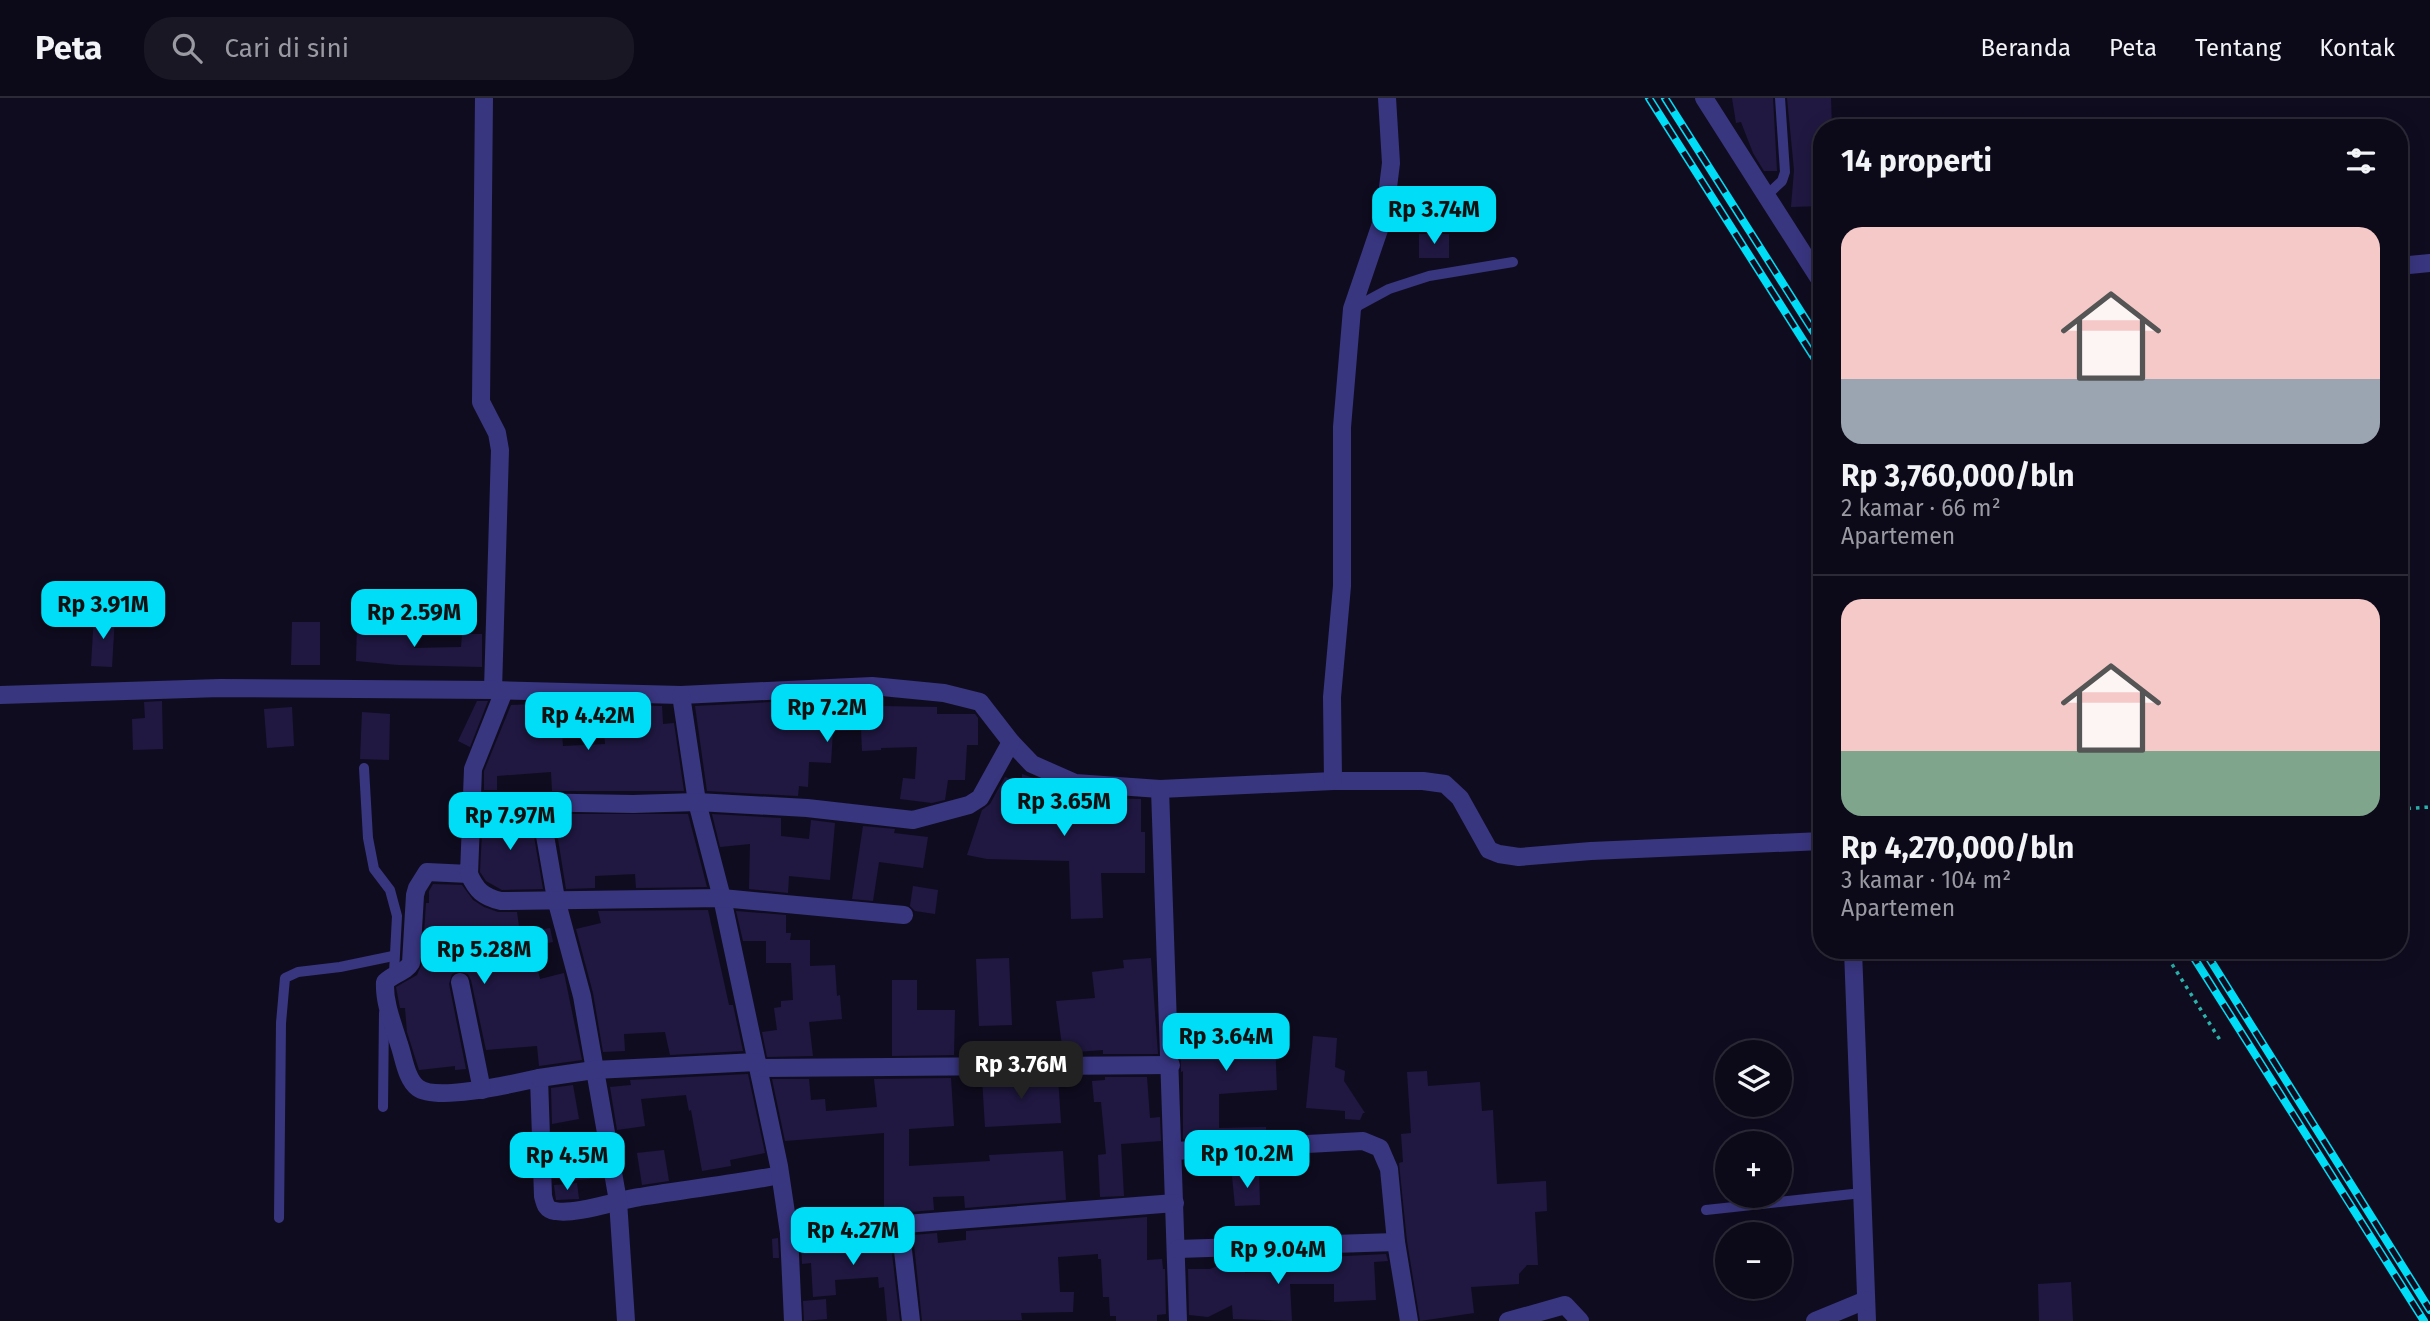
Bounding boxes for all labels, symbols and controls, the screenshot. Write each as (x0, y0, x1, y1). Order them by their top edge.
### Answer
search box (144, 17, 634, 80)
text: Peta (35, 28, 102, 68)
icon: search (168, 29, 206, 67)
text: Cari di sini (224, 33, 349, 64)
text: Beranda (1980, 34, 2071, 62)
text: Peta (2109, 34, 2157, 62)
text: Tentang (2195, 34, 2281, 62)
text: Kontak (2319, 34, 2395, 62)
icon: filters (2342, 142, 2380, 180)
text: 14 properti (1841, 143, 1992, 179)
pin: Rp 3.74M (1362, 186, 1506, 246)
text: Rp 3.74M (1388, 195, 1480, 223)
icon: home (2048, 273, 2174, 399)
text: Rp 3,760,000/bln (1841, 458, 2074, 494)
text: 2 kamar · 66 m² (1841, 494, 2001, 522)
text: Apartemen (1841, 522, 1955, 550)
pin: Rp 3.91M (31, 582, 175, 641)
pin: Rp 2.59M (342, 589, 486, 649)
text: Rp 3.91M (57, 590, 149, 618)
text: Rp 2.59M (367, 598, 461, 626)
icon: home (2048, 645, 2174, 771)
pin: Rp 7.2M (762, 684, 892, 744)
pin: Rp 4.42M (516, 692, 660, 752)
text: Rp 7.2M (787, 693, 867, 721)
text: Rp 4.42M (541, 701, 635, 729)
pin: Rp 3.65M (992, 778, 1136, 838)
text: Rp 3.65M (1017, 787, 1111, 815)
pin: Rp 7.97M (438, 792, 582, 852)
text: Rp 7.97M (465, 801, 555, 829)
text: Rp 4,270,000/bln (1841, 830, 2074, 866)
text: 3 kamar · 104 m² (1841, 866, 2011, 894)
text: Apartemen (1841, 894, 1955, 922)
pin: Rp 5.28M (412, 926, 556, 986)
text: Rp 5.28M (437, 935, 531, 963)
pin: Rp 3.64M (1154, 1014, 1298, 1073)
text: Rp 3.64M (1179, 1022, 1273, 1050)
map controls (1715, 1040, 1792, 1299)
button: layers (1715, 1040, 1792, 1117)
pin: Rp 3.76M (949, 1042, 1093, 1101)
text: Rp 3.76M (975, 1050, 1067, 1078)
pin: Rp 10.2M (1175, 1130, 1319, 1190)
button: + (1715, 1131, 1792, 1208)
pin: Rp 4.5M (502, 1132, 632, 1192)
text: Rp 10.2M (1201, 1139, 1294, 1167)
text: Rp 4.5M (526, 1141, 608, 1169)
pin: Rp 4.27M (781, 1208, 925, 1267)
text: Rp 4.27M (807, 1216, 899, 1244)
button: − (1715, 1222, 1792, 1299)
pin: Rp 9.04M (1206, 1226, 1350, 1286)
text: Rp 9.04M (1230, 1235, 1326, 1263)

